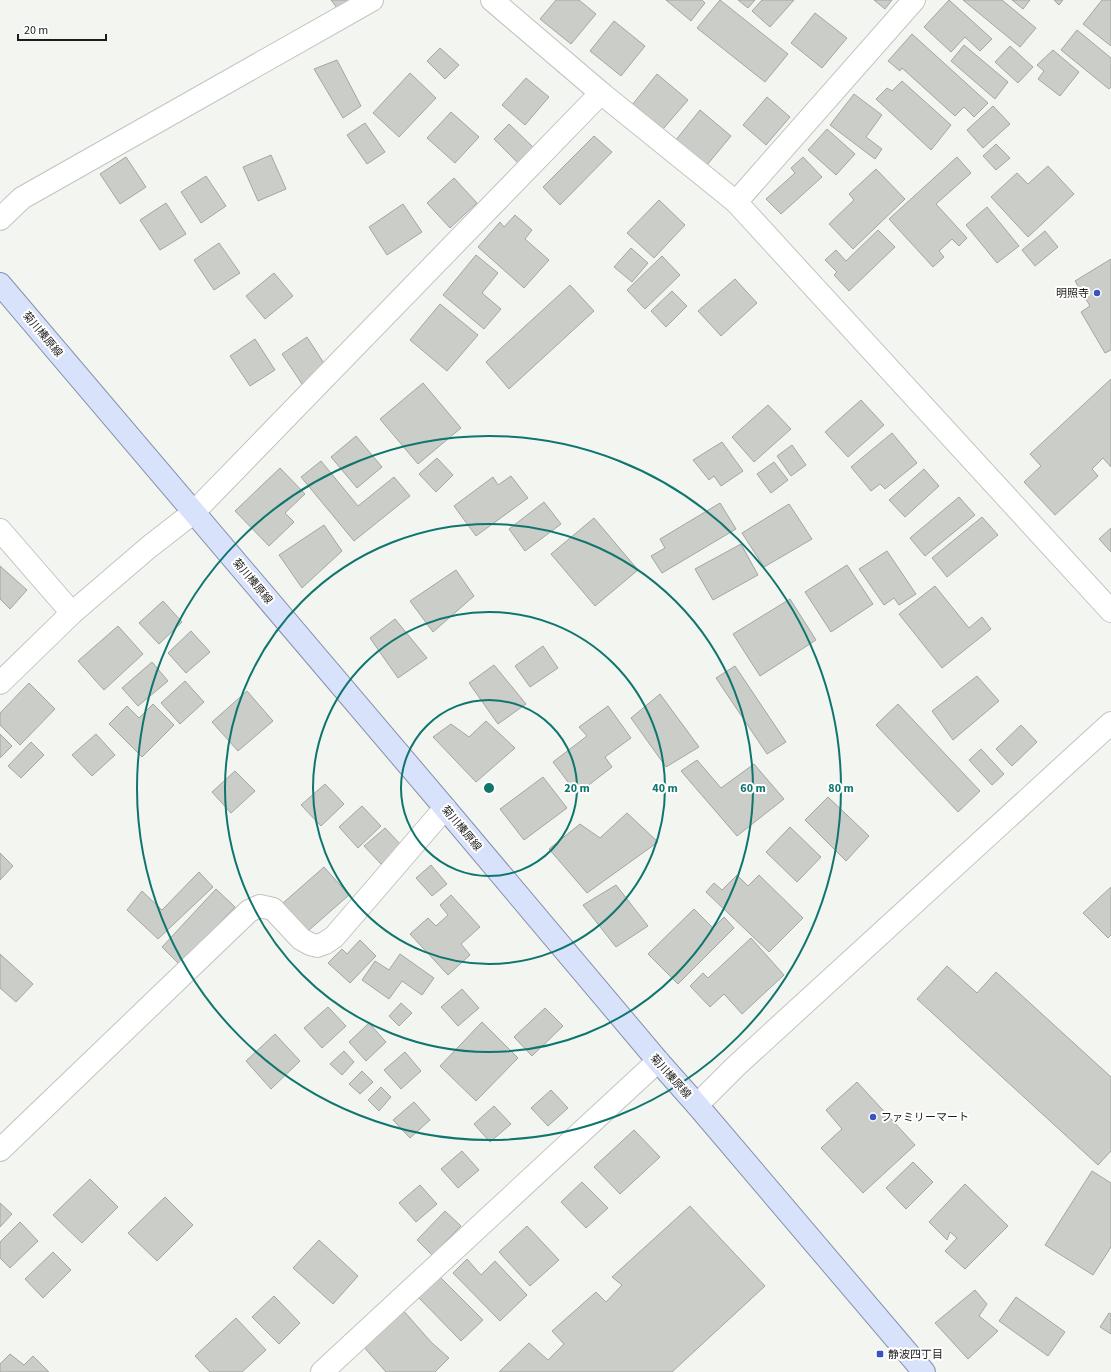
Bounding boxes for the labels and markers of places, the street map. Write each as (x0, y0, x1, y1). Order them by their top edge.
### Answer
place label: 明照寺 (1056, 286, 1089, 301)
marker: 明照寺 (1092, 288, 1102, 298)
centre of rings (482, 781, 496, 795)
place label: ファミリーマート (881, 1110, 969, 1125)
marker: ファミリーマート (868, 1112, 878, 1122)
place label: 静波四丁目 (888, 1347, 943, 1362)
marker: 静波四丁目 (875, 1349, 885, 1359)

